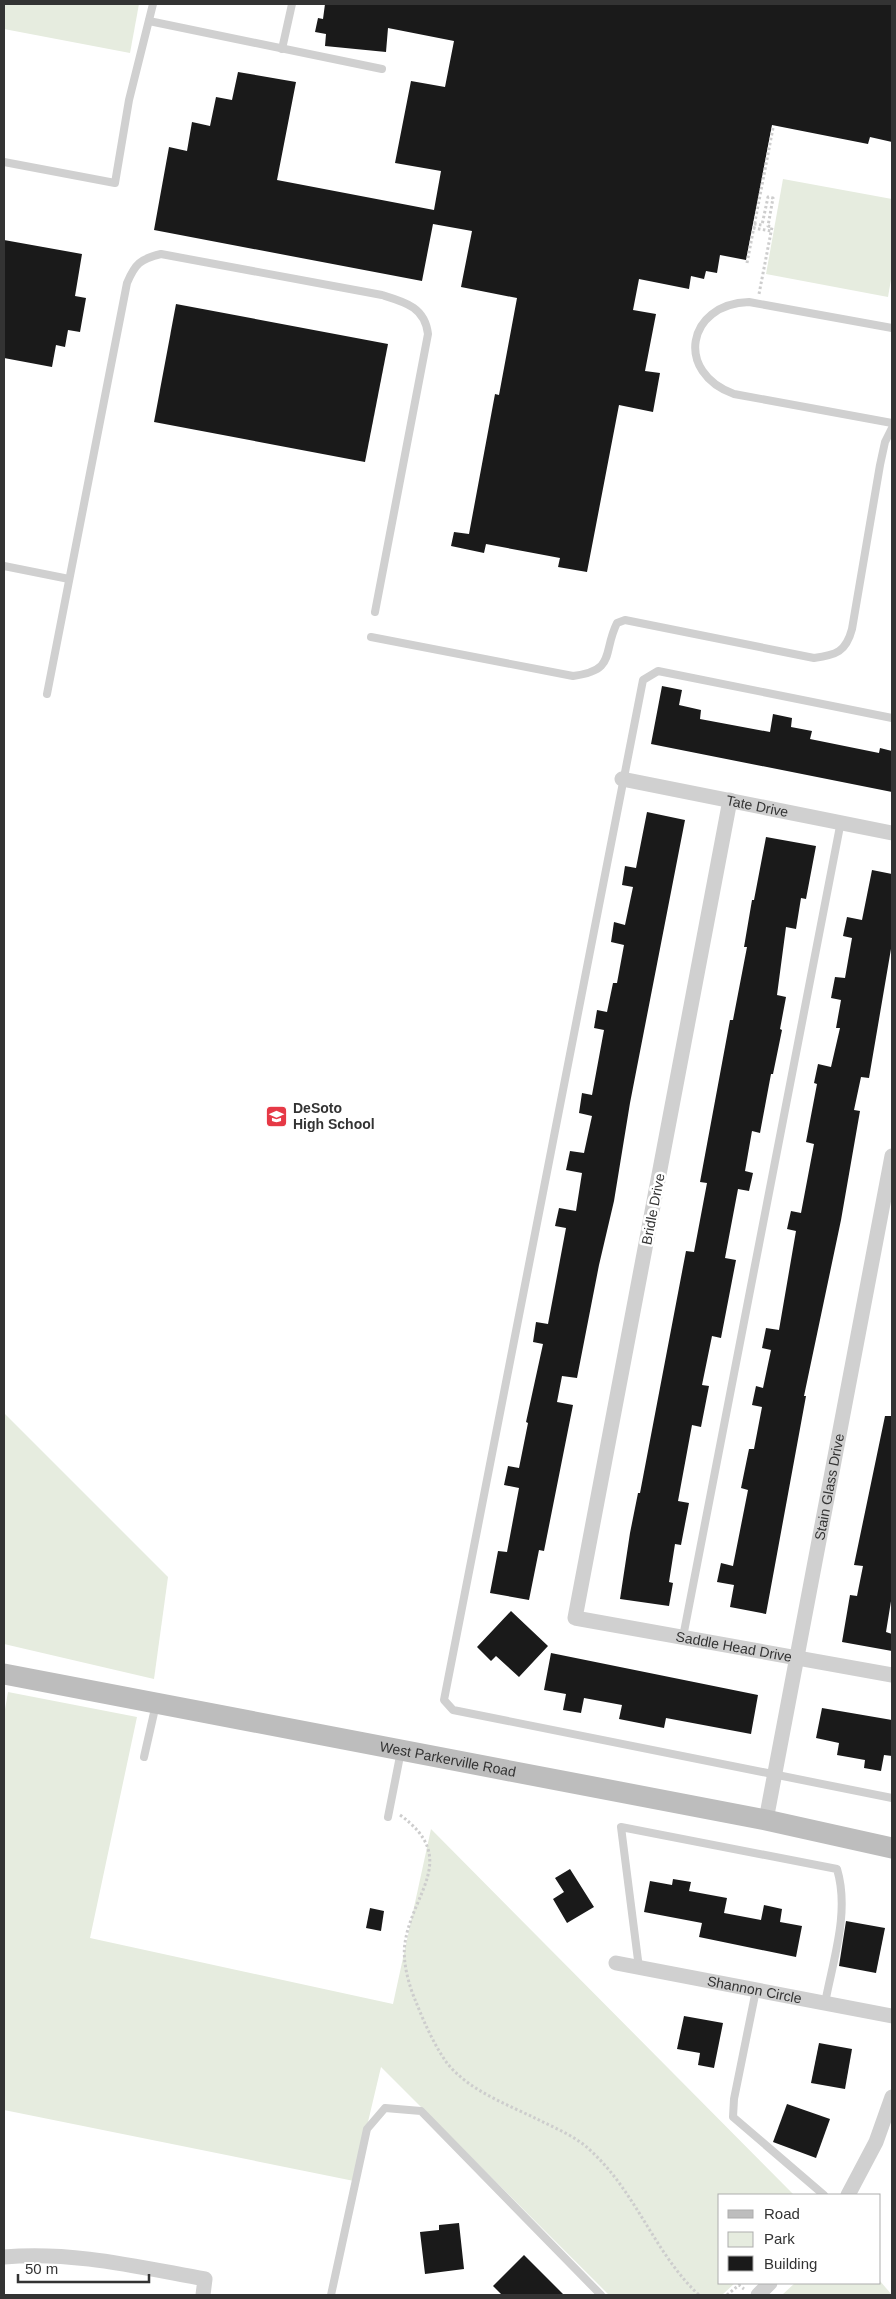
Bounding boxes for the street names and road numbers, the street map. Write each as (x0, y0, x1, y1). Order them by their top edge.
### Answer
street label: Tate Drive (725, 792, 790, 820)
street label: Bridle Drive (638, 1172, 668, 1246)
street label: Stain Glass Drive (811, 1432, 847, 1542)
street label: Saddle Head Drive (675, 1628, 793, 1665)
street label: West Parkerville Road (378, 1738, 517, 1780)
street label: Shannon Circle (706, 1973, 803, 2007)

